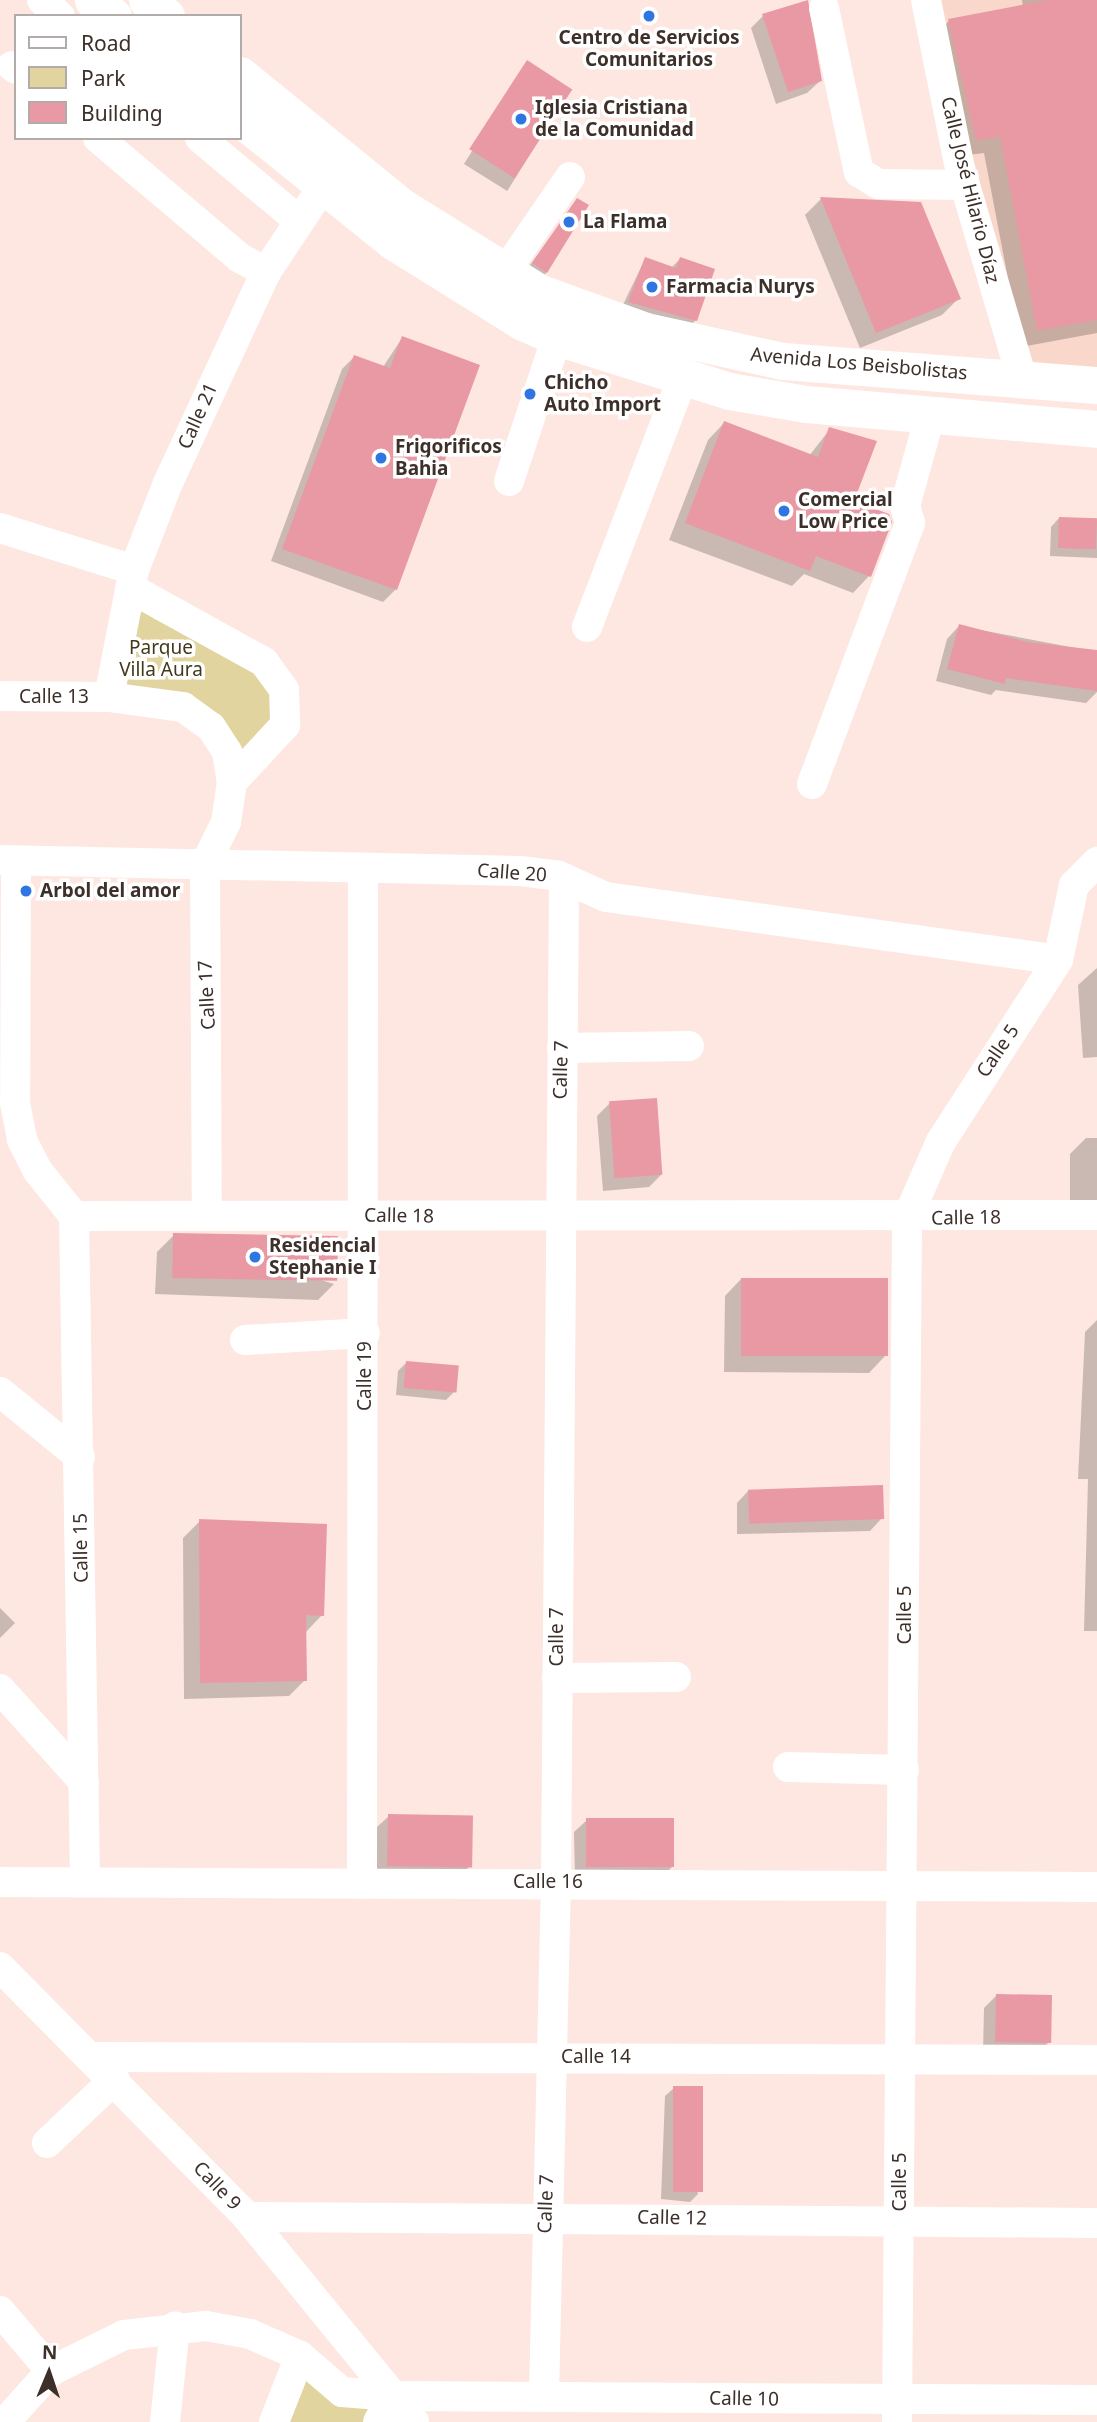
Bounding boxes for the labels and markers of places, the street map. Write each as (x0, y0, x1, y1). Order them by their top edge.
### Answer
marker: Centro de Servicios Comunitarios (641, 8, 657, 24)
place label: Centro de Servicios Comunitarios (558, 27, 740, 71)
place label: Iglesia Cristiana de la Comunidad (535, 97, 694, 141)
marker: Iglesia Cristiana de la Comunidad (513, 111, 529, 127)
place label: La Flama (583, 211, 667, 233)
marker: La Flama (561, 214, 577, 230)
place label: Farmacia Nurys (666, 276, 815, 298)
marker: Farmacia Nurys (644, 279, 660, 295)
place label: Chicho Auto Import (544, 372, 661, 416)
marker: Chicho Auto Import (522, 386, 538, 402)
place label: Frigorificos Bahia (395, 436, 502, 480)
marker: Frigorificos Bahia (373, 450, 389, 466)
place label: Comercial Low Price (798, 489, 893, 533)
marker: Comercial Low Price (776, 503, 792, 519)
place label: Arbol del amor (40, 880, 180, 902)
marker: Arbol del amor (18, 883, 34, 899)
place label: Residencial Stephanie I (269, 1235, 377, 1279)
marker: Residencial Stephanie I (247, 1249, 263, 1265)

